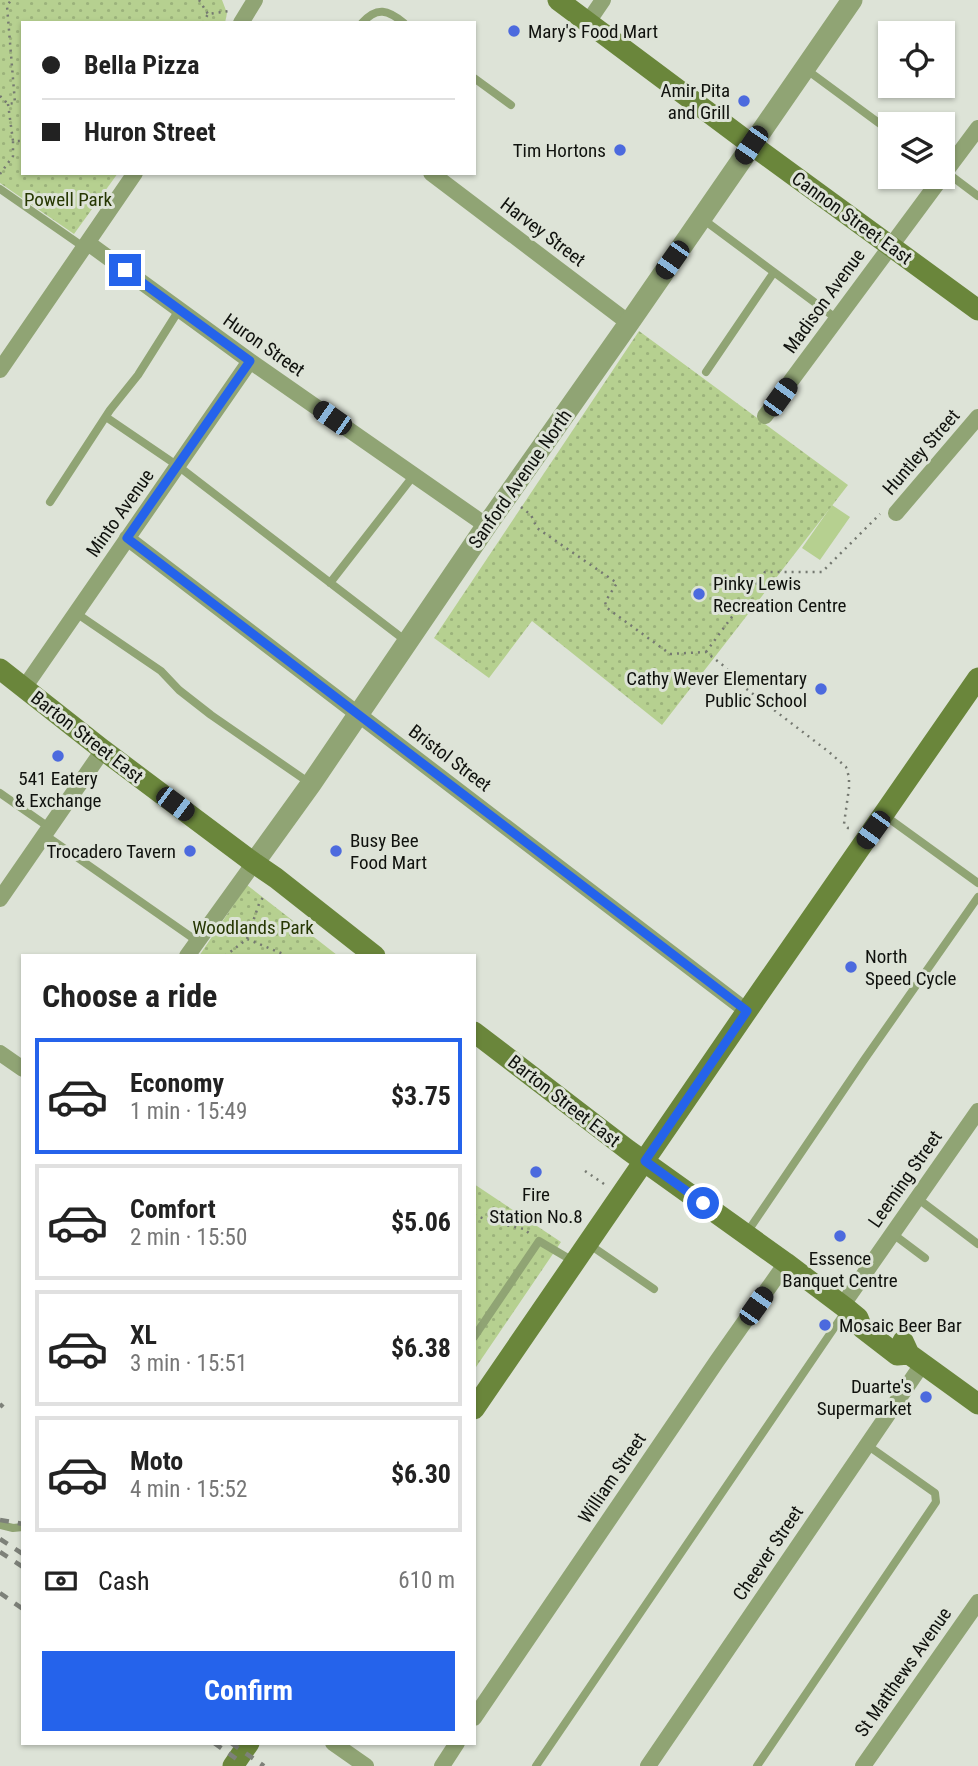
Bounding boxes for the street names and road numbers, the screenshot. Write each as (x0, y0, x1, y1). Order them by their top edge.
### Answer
street label: Cannon Street East (787, 167, 917, 269)
street label: Harvey Street (496, 193, 590, 271)
street label: Madison Avenue (778, 244, 870, 358)
street label: Huron Street (219, 309, 309, 381)
street label: Sanford Avenue North (463, 405, 577, 553)
street label: Huntley Street (878, 405, 964, 499)
street label: Minto Avenue (81, 465, 159, 561)
street label: Barton Street East (26, 686, 148, 788)
street label: Bristol Street (404, 720, 496, 796)
street label: Barton Street East (503, 1050, 625, 1152)
street label: Leeming Street (863, 1126, 947, 1232)
street label: William Street (573, 1428, 651, 1528)
street label: Cheever Street (728, 1501, 808, 1605)
street label: St Matthews Avenue (850, 1603, 956, 1741)

